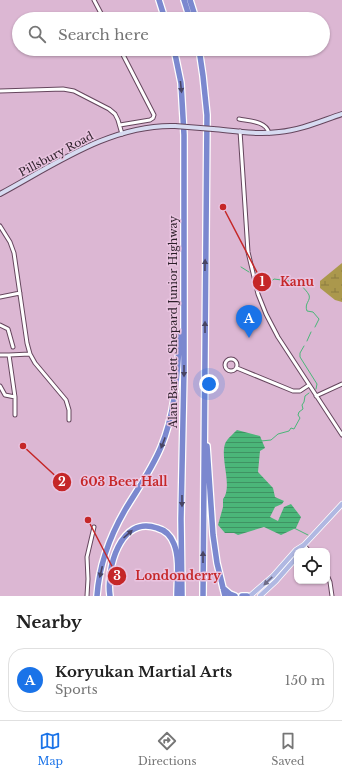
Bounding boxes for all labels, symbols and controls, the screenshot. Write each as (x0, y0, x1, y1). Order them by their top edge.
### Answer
search box (12, 12, 330, 56)
icon: search (26, 23, 48, 45)
text: Search here (58, 25, 149, 44)
one-way arrow (178, 81, 184, 93)
street label: Pillsbury Road (16, 128, 96, 180)
street label: Alan Bartlett Shepard Junior Highway (166, 216, 180, 429)
one-way arrow (202, 258, 208, 271)
callout: Kanu (252, 270, 322, 294)
text: 1 (259, 274, 265, 289)
text: Kanu (280, 274, 314, 289)
pin: A (236, 305, 262, 338)
one-way arrow (202, 320, 208, 333)
one-way arrow (181, 365, 187, 378)
your location (199, 374, 219, 394)
one-way arrow (159, 437, 165, 449)
callout: 603 Beer Hall (52, 470, 176, 494)
text: 2 (58, 474, 66, 489)
text: 603 Beer Hall (80, 474, 168, 489)
one-way arrow (178, 495, 185, 507)
one-way arrow (124, 530, 133, 539)
map controls (294, 548, 330, 584)
button: locate (294, 548, 330, 584)
one-way arrow (200, 550, 206, 563)
callout: Londonderry (107, 564, 229, 588)
one-way arrow (97, 565, 103, 578)
text: 3 (113, 568, 121, 583)
text: Londonderry (135, 568, 221, 583)
one-way arrow (263, 576, 273, 585)
text: Nearby (16, 612, 82, 633)
text: Koryukan Martial Arts (55, 662, 232, 681)
text: A (25, 672, 35, 689)
text: 150 m (285, 672, 325, 689)
text: Sports (55, 681, 98, 698)
tab: Map (37, 730, 63, 768)
tab: Directions (138, 730, 196, 768)
tab: Saved (271, 730, 305, 768)

